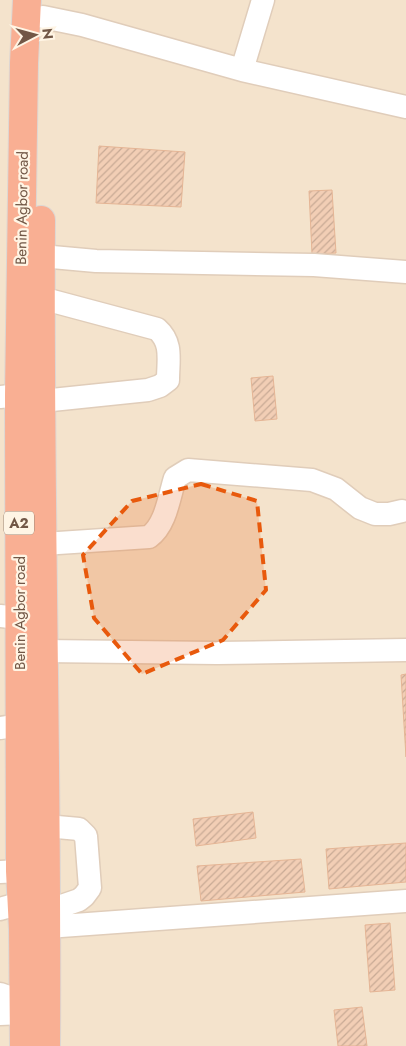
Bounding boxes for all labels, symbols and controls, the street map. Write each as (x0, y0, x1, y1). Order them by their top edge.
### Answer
north arrow (10, 10, 60, 60)
text: N (37, 27, 58, 40)
street label: Benin Agbor road (10, 151, 34, 265)
road number: A2 (4, 512, 34, 534)
street label: Benin Agbor road (9, 556, 31, 670)

